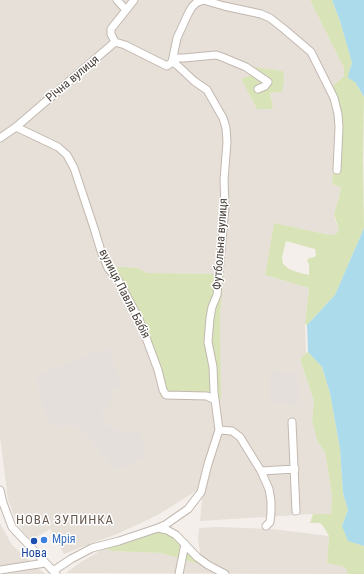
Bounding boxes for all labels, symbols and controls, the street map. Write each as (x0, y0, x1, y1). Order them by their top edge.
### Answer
street label: Річна вулиця (44, 53, 102, 105)
street label: Футбольна вулиця (211, 198, 231, 290)
street label: вулиця Павла Бабія (95, 247, 153, 341)
district label: НОВА ЗУПИНКА (16, 513, 114, 529)
place label: Мрія (52, 533, 76, 547)
marker: Мрія (39, 535, 49, 545)
marker: Нова (29, 536, 39, 546)
place label: Нова (21, 547, 47, 561)

